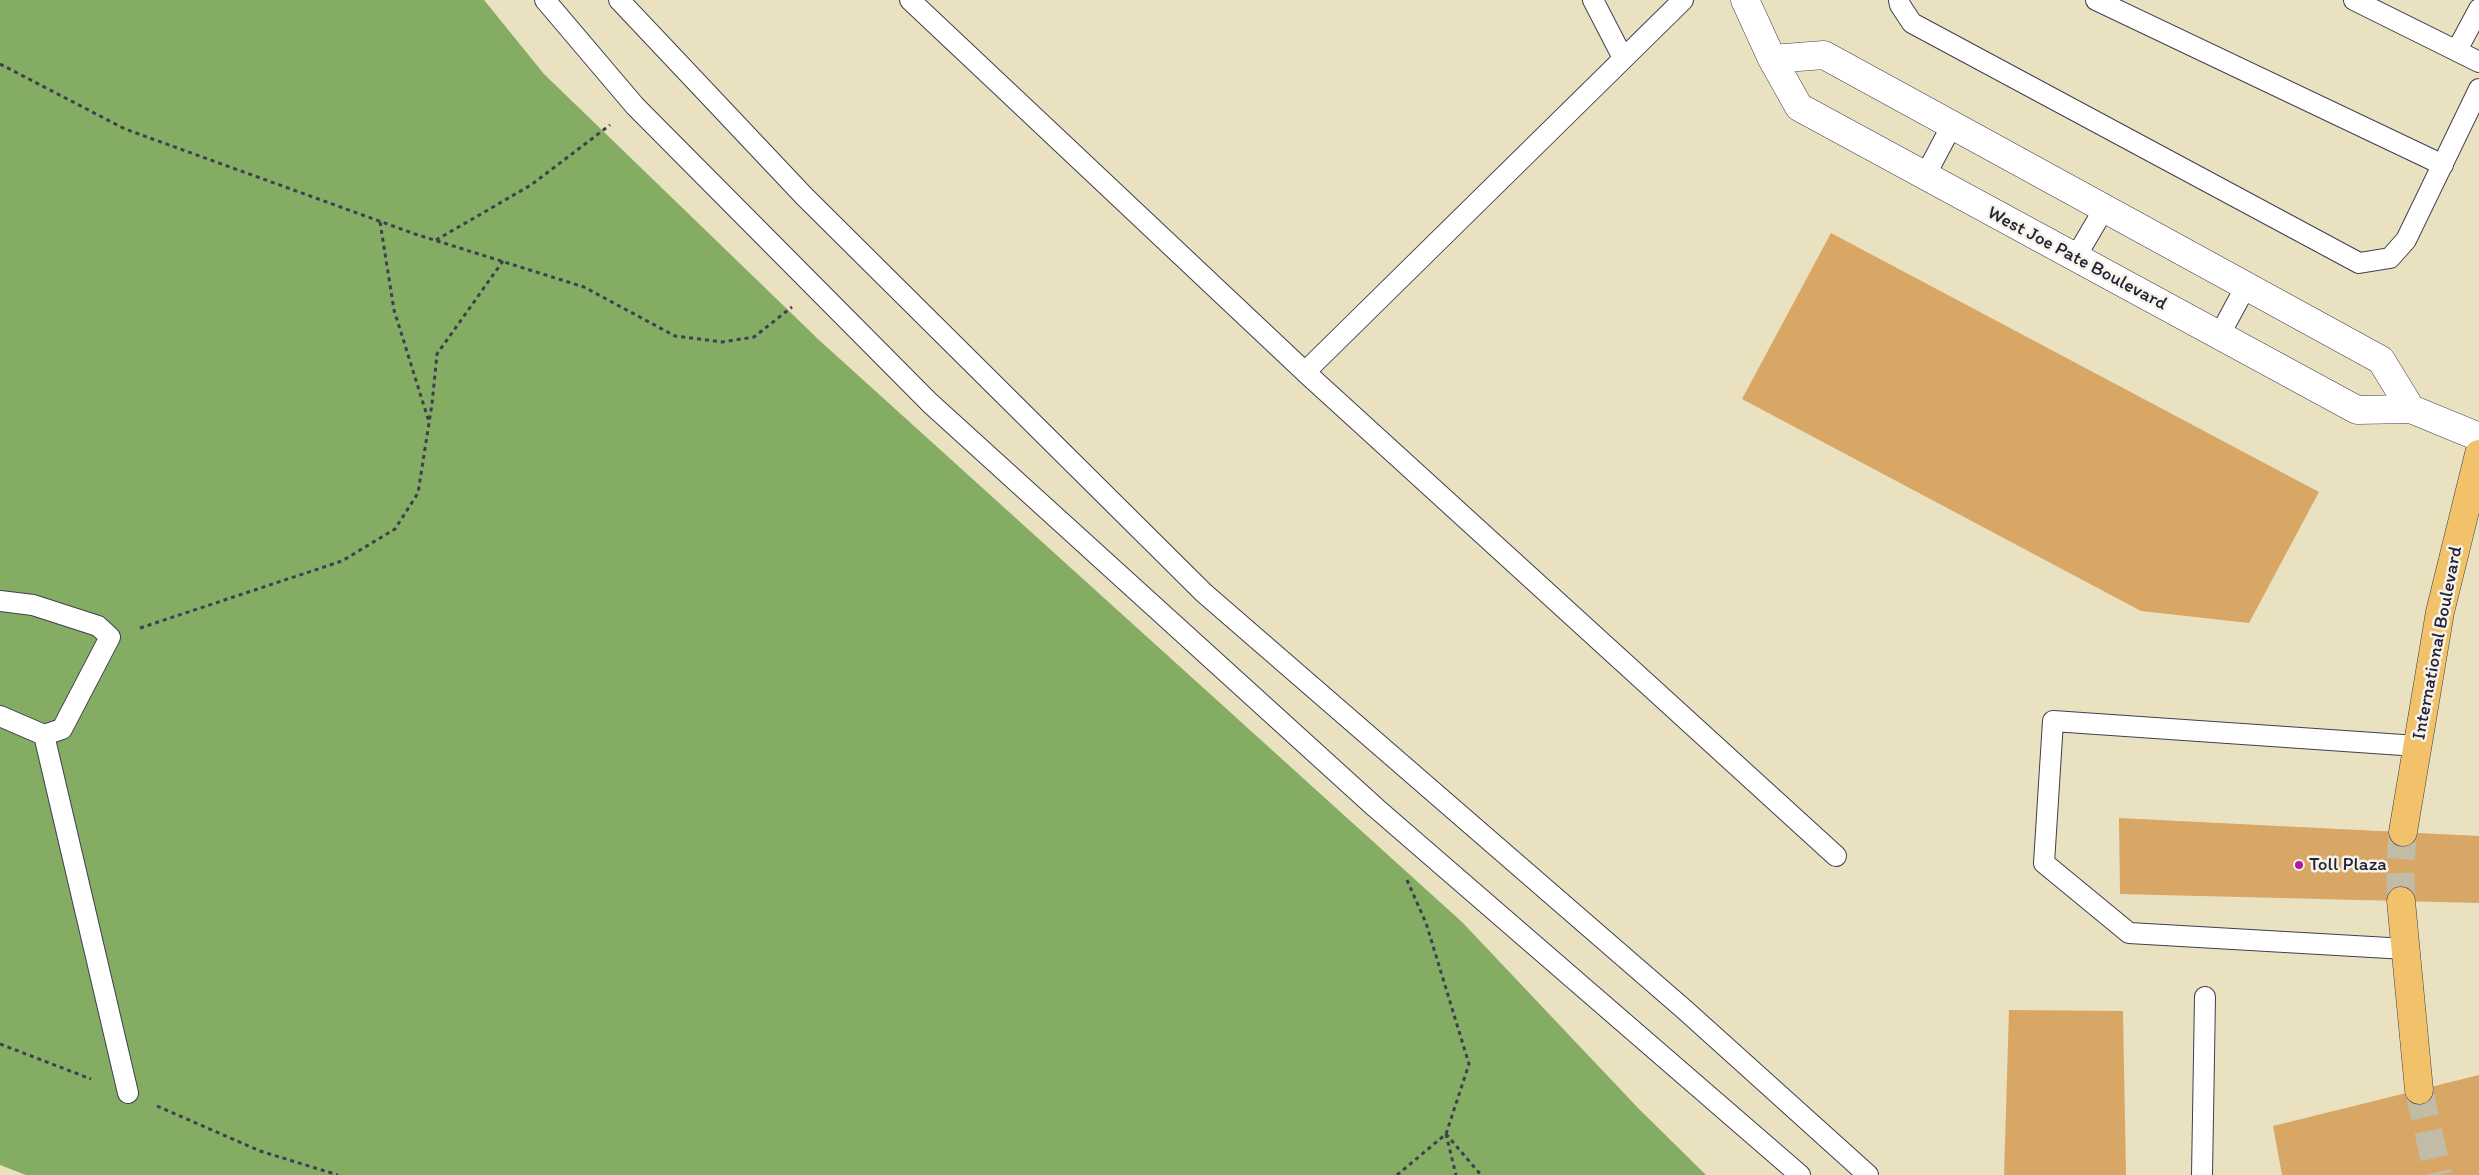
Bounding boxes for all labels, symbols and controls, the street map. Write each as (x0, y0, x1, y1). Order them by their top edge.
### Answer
street label: West Joe Pate Boulevard (1983, 202, 2171, 316)
street label: International Boulevard (2408, 544, 2468, 742)
place label: Toll Plaza (2309, 854, 2387, 876)
marker: Toll Plaza (2293, 859, 2305, 871)

